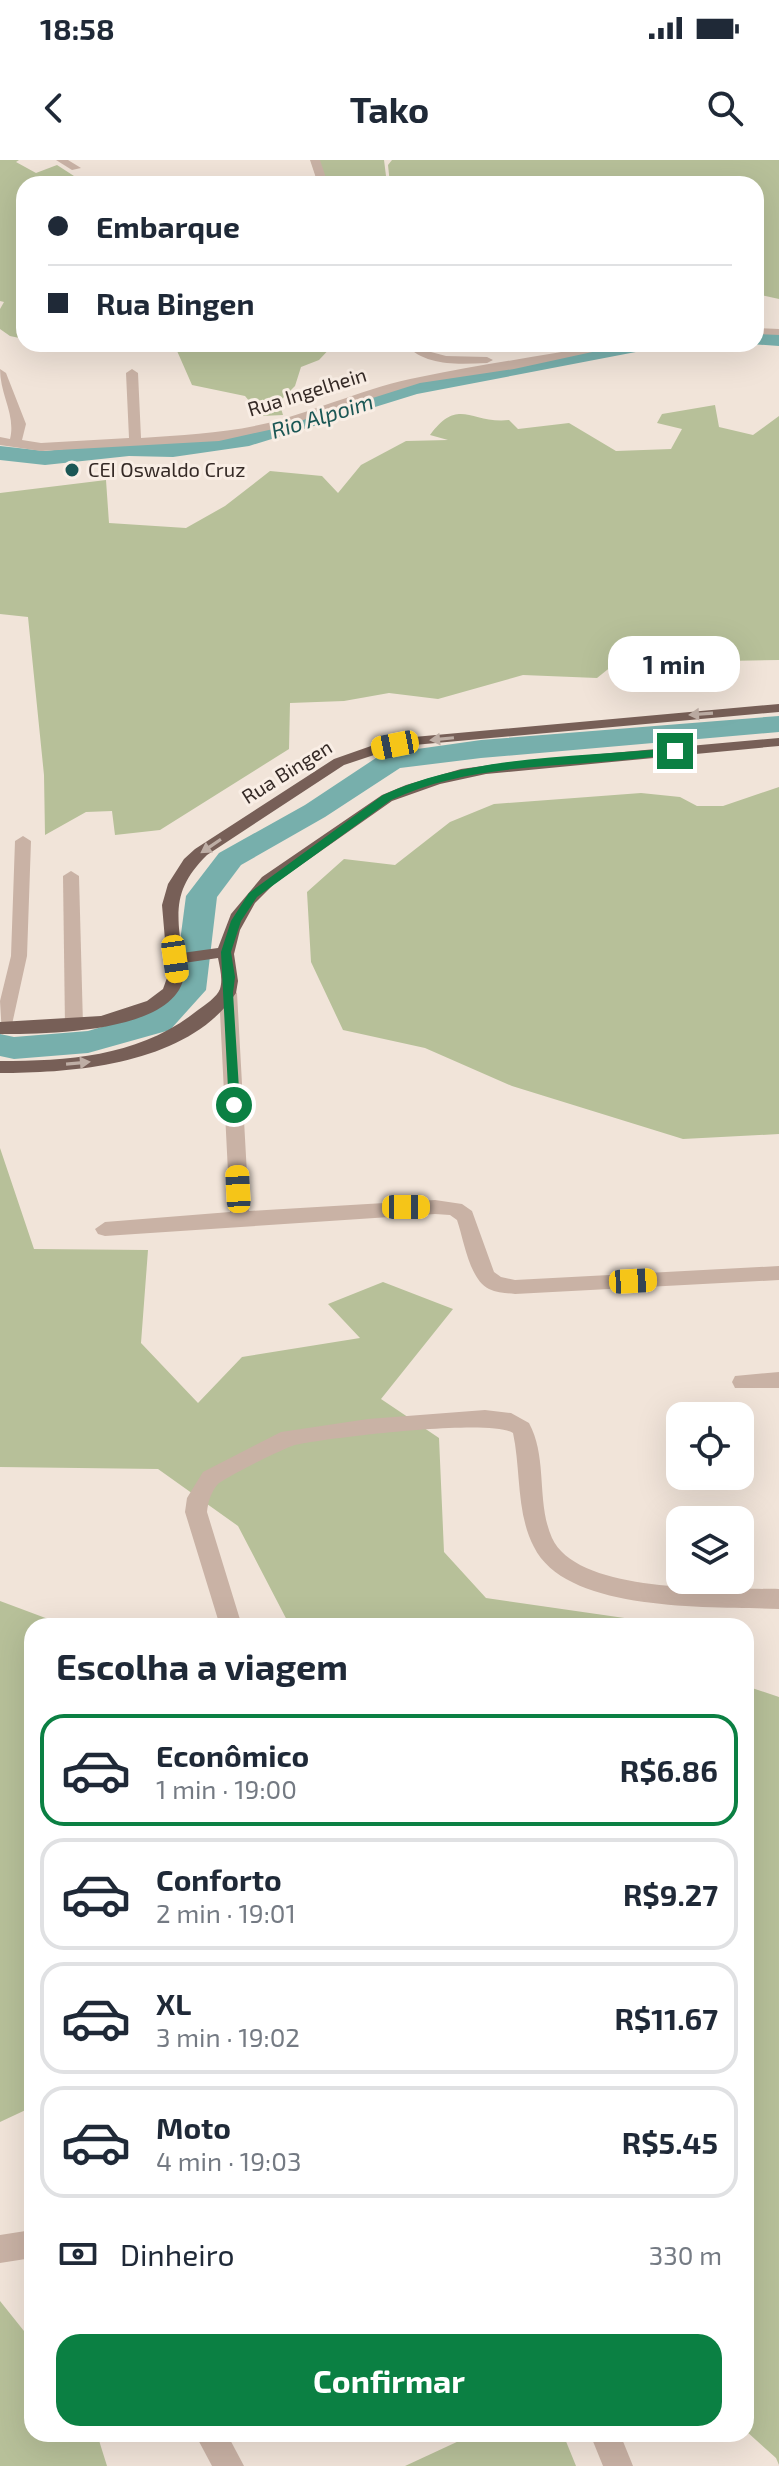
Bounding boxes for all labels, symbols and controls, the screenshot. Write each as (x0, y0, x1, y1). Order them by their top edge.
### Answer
text: 18:58 (40, 10, 115, 46)
icon: back (32, 86, 76, 130)
icon: search (703, 86, 747, 130)
text: Tako (350, 87, 429, 130)
text: Embarque (96, 208, 240, 244)
text: Rua Bingen (96, 285, 255, 321)
street label: Rua Ingelhein (244, 362, 369, 420)
water label: Rio Alpoim (267, 387, 376, 443)
place label: CEI Oswaldo Cruz (88, 457, 245, 481)
marker: CEI Oswaldo Cruz (63, 461, 81, 479)
callout: 1 min (609, 635, 741, 691)
text: 1 min (643, 648, 705, 679)
one-way arrow (688, 708, 713, 721)
car (369, 729, 421, 761)
one-way arrow (429, 732, 454, 745)
route end (657, 733, 693, 769)
street label: Rua Bingen (237, 734, 336, 808)
one-way arrow (200, 838, 221, 853)
car (160, 934, 190, 984)
one-way arrow (66, 1056, 91, 1069)
route start (216, 1087, 252, 1123)
car (225, 1164, 251, 1214)
car (382, 1195, 430, 1219)
car (608, 1268, 658, 1294)
map controls (666, 1402, 754, 1594)
button: locate (666, 1402, 754, 1490)
button: layers (666, 1506, 754, 1594)
text: Escolha a viagem (56, 1644, 348, 1687)
icon: car (60, 1734, 132, 1806)
text: Econômico (156, 1737, 309, 1773)
text: R$6.86 (620, 1752, 718, 1788)
text: 1 min · 19:00 (156, 1773, 297, 1804)
icon: car (60, 1858, 132, 1930)
text: Conforto (156, 1861, 282, 1897)
text: R$9.27 (623, 1876, 718, 1912)
text: 2 min · 19:01 (156, 1897, 296, 1928)
icon: car (60, 1982, 132, 2054)
text: XL (156, 1985, 191, 2021)
text: R$11.67 (614, 2000, 718, 2036)
text: 3 min · 19:02 (156, 2021, 300, 2052)
icon: car (60, 2106, 132, 2178)
text: Moto (156, 2109, 231, 2145)
text: R$5.45 (622, 2124, 718, 2160)
text: 4 min · 19:03 (156, 2145, 301, 2176)
icon: cash (56, 2232, 100, 2276)
text: Dinheiro (120, 2236, 234, 2272)
text: 330 m (649, 2239, 722, 2270)
button: Confirmar (56, 2334, 722, 2426)

